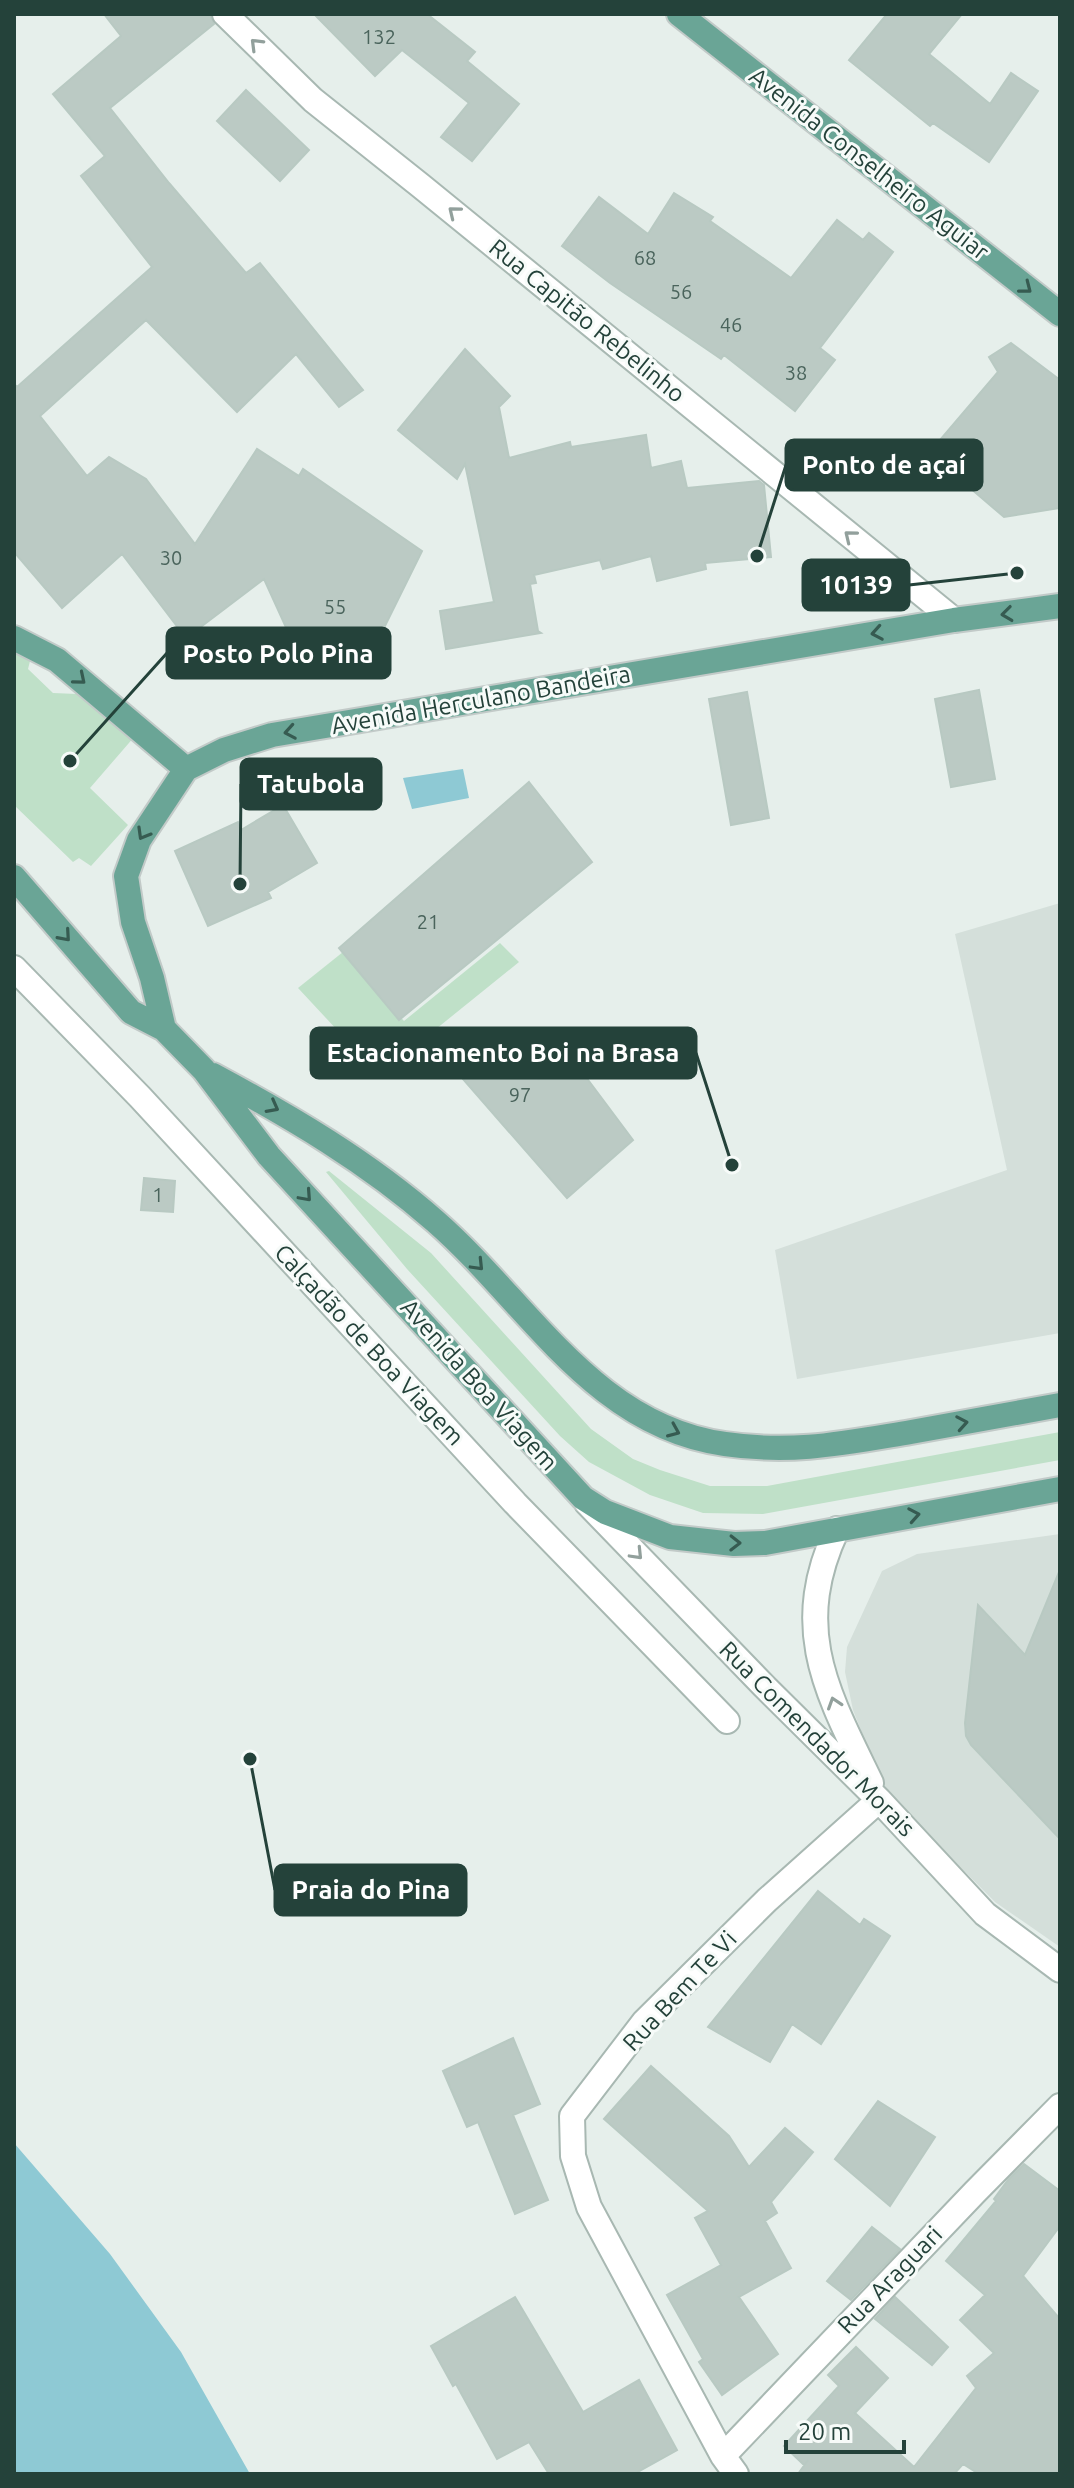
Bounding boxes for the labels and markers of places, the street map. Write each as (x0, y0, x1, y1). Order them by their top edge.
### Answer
callout: Ponto de açaí (786, 440, 982, 490)
callout: 10139 (803, 560, 909, 610)
callout: Posto Polo Pina (167, 628, 390, 678)
callout: Tatubola (241, 759, 381, 809)
callout: Estacionamento Boi na Brasa (311, 1028, 696, 1078)
callout: Praia do Pina (275, 1865, 466, 1915)

